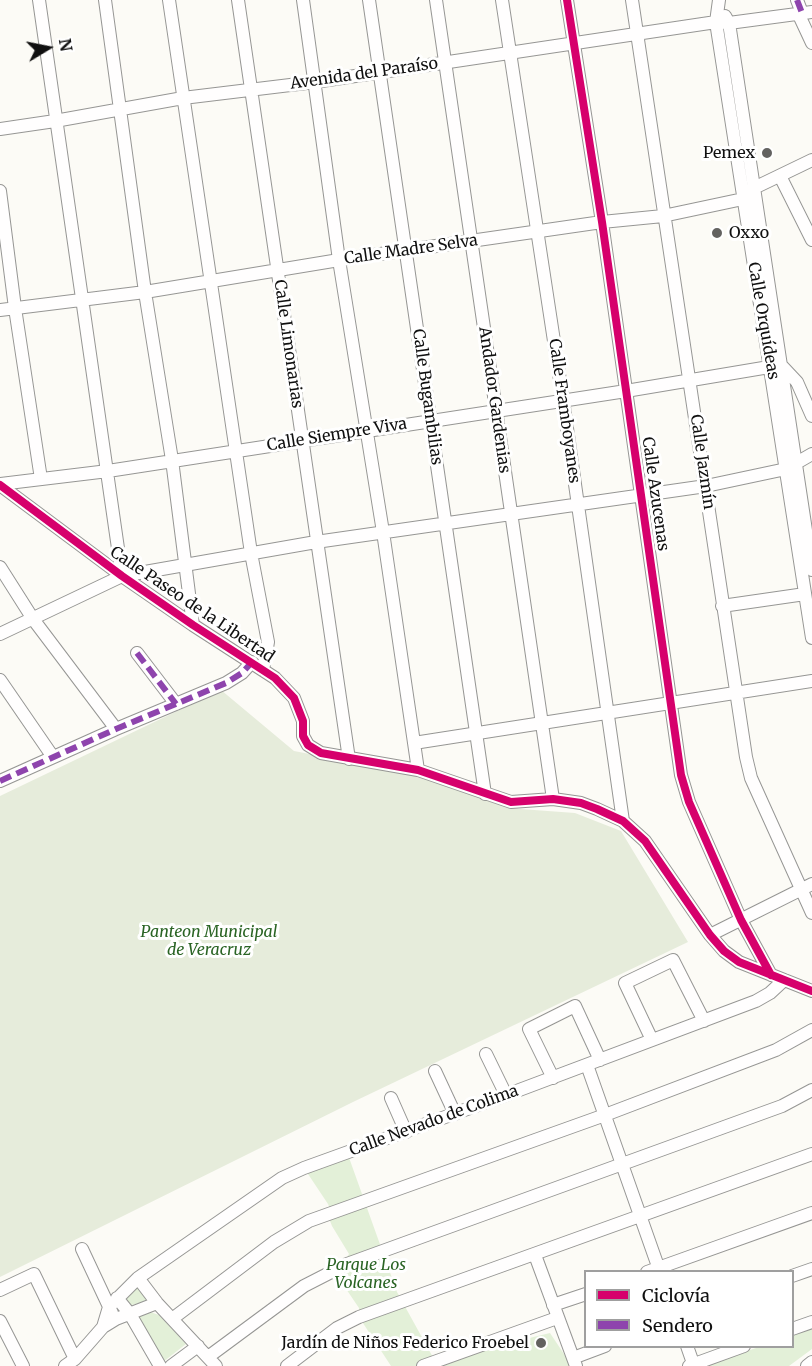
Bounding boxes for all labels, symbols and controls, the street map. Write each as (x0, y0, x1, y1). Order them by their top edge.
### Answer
north arrow (18, 18, 78, 78)
text: N (55, 37, 77, 53)
street label: Avenida del Paraíso (289, 54, 439, 94)
place label: Pemex (703, 143, 755, 163)
marker: Pemex (760, 146, 774, 160)
place label: Oxxo (729, 223, 769, 243)
marker: Oxxo (710, 226, 724, 240)
street label: Calle Madre Selva (343, 231, 479, 269)
street label: Calle Orquídeas (743, 261, 783, 381)
street label: Calle Limonarias (269, 279, 307, 409)
street label: Andador Gardenias (474, 326, 514, 474)
street label: Calle Bugambilias (408, 328, 446, 466)
street label: Calle Framboyanes (544, 337, 584, 485)
street label: Calle Jazmín (686, 413, 718, 511)
street label: Calle Siempre Viva (266, 414, 408, 456)
street label: Calle Azucenas (637, 436, 673, 552)
street label: Calle Paseo de la Libertad (106, 543, 278, 667)
park label: Panteon Municipal de Veracruz (140, 922, 278, 960)
street label: Calle Nevado de Colima (347, 1081, 521, 1161)
park label: Parque Los Volcanes (326, 1255, 406, 1293)
legend (584, 1270, 794, 1348)
text: Ciclovía (642, 1284, 710, 1307)
text: Sendero (642, 1314, 713, 1337)
place label: Jardín de Niños Federico Froebel (281, 1333, 529, 1353)
marker: Jardín de Niños Federico Froebel (534, 1336, 548, 1350)

